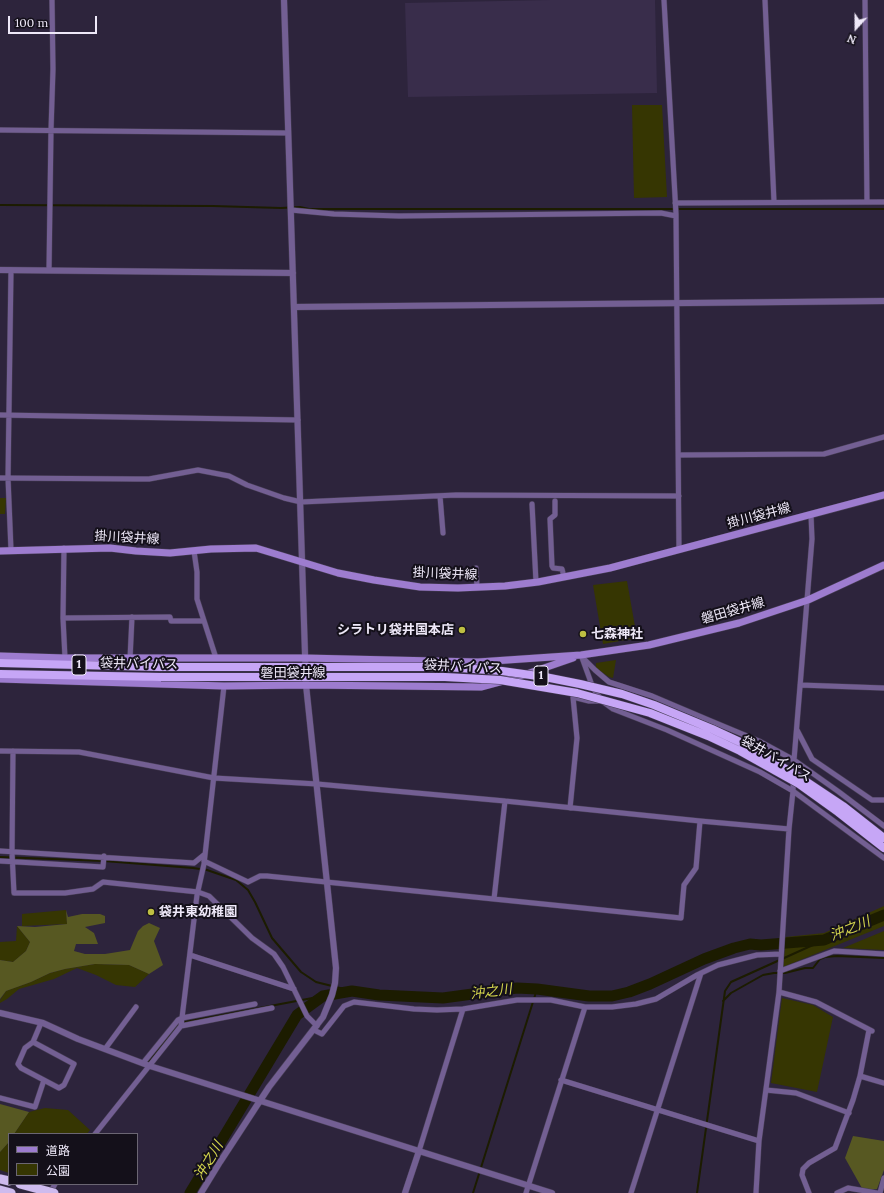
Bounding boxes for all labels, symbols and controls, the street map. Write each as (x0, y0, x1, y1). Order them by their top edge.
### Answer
scale bar (10, 8, 99, 34)
north arrow (836, 8, 876, 48)
text: 100 m (15, 15, 48, 30)
text: N (845, 31, 858, 47)
street label: 掛川袋井線 (726, 500, 792, 532)
street label: 掛川袋井線 (94, 529, 160, 547)
street label: 掛川袋井線 (412, 565, 478, 583)
street label: 磐田袋井線 (700, 595, 766, 627)
place label: シラトリ袋井国本店 (337, 622, 454, 638)
marker: シラトリ袋井国本店 (457, 625, 467, 635)
place label: 七森神社 (591, 626, 643, 642)
marker: 七森神社 (578, 629, 588, 639)
road number: 1 (72, 655, 86, 675)
street label: 袋井バイパス (100, 656, 178, 672)
street label: 袋井バイパス (424, 657, 502, 677)
street label: 磐田袋井線 (261, 665, 325, 681)
road number: 1 (534, 666, 548, 686)
street label: 袋井バイパス (738, 733, 814, 785)
place label: 袋井東幼稚園 (159, 904, 237, 920)
marker: 袋井東幼稚園 (146, 907, 156, 917)
water label: 沖之川 (827, 913, 873, 945)
water label: 沖之川 (469, 981, 513, 1003)
legend (8, 1133, 138, 1185)
water label: 沖之川 (191, 1139, 227, 1183)
text: 道路 (46, 1143, 70, 1158)
text: 公園 (46, 1163, 70, 1178)

